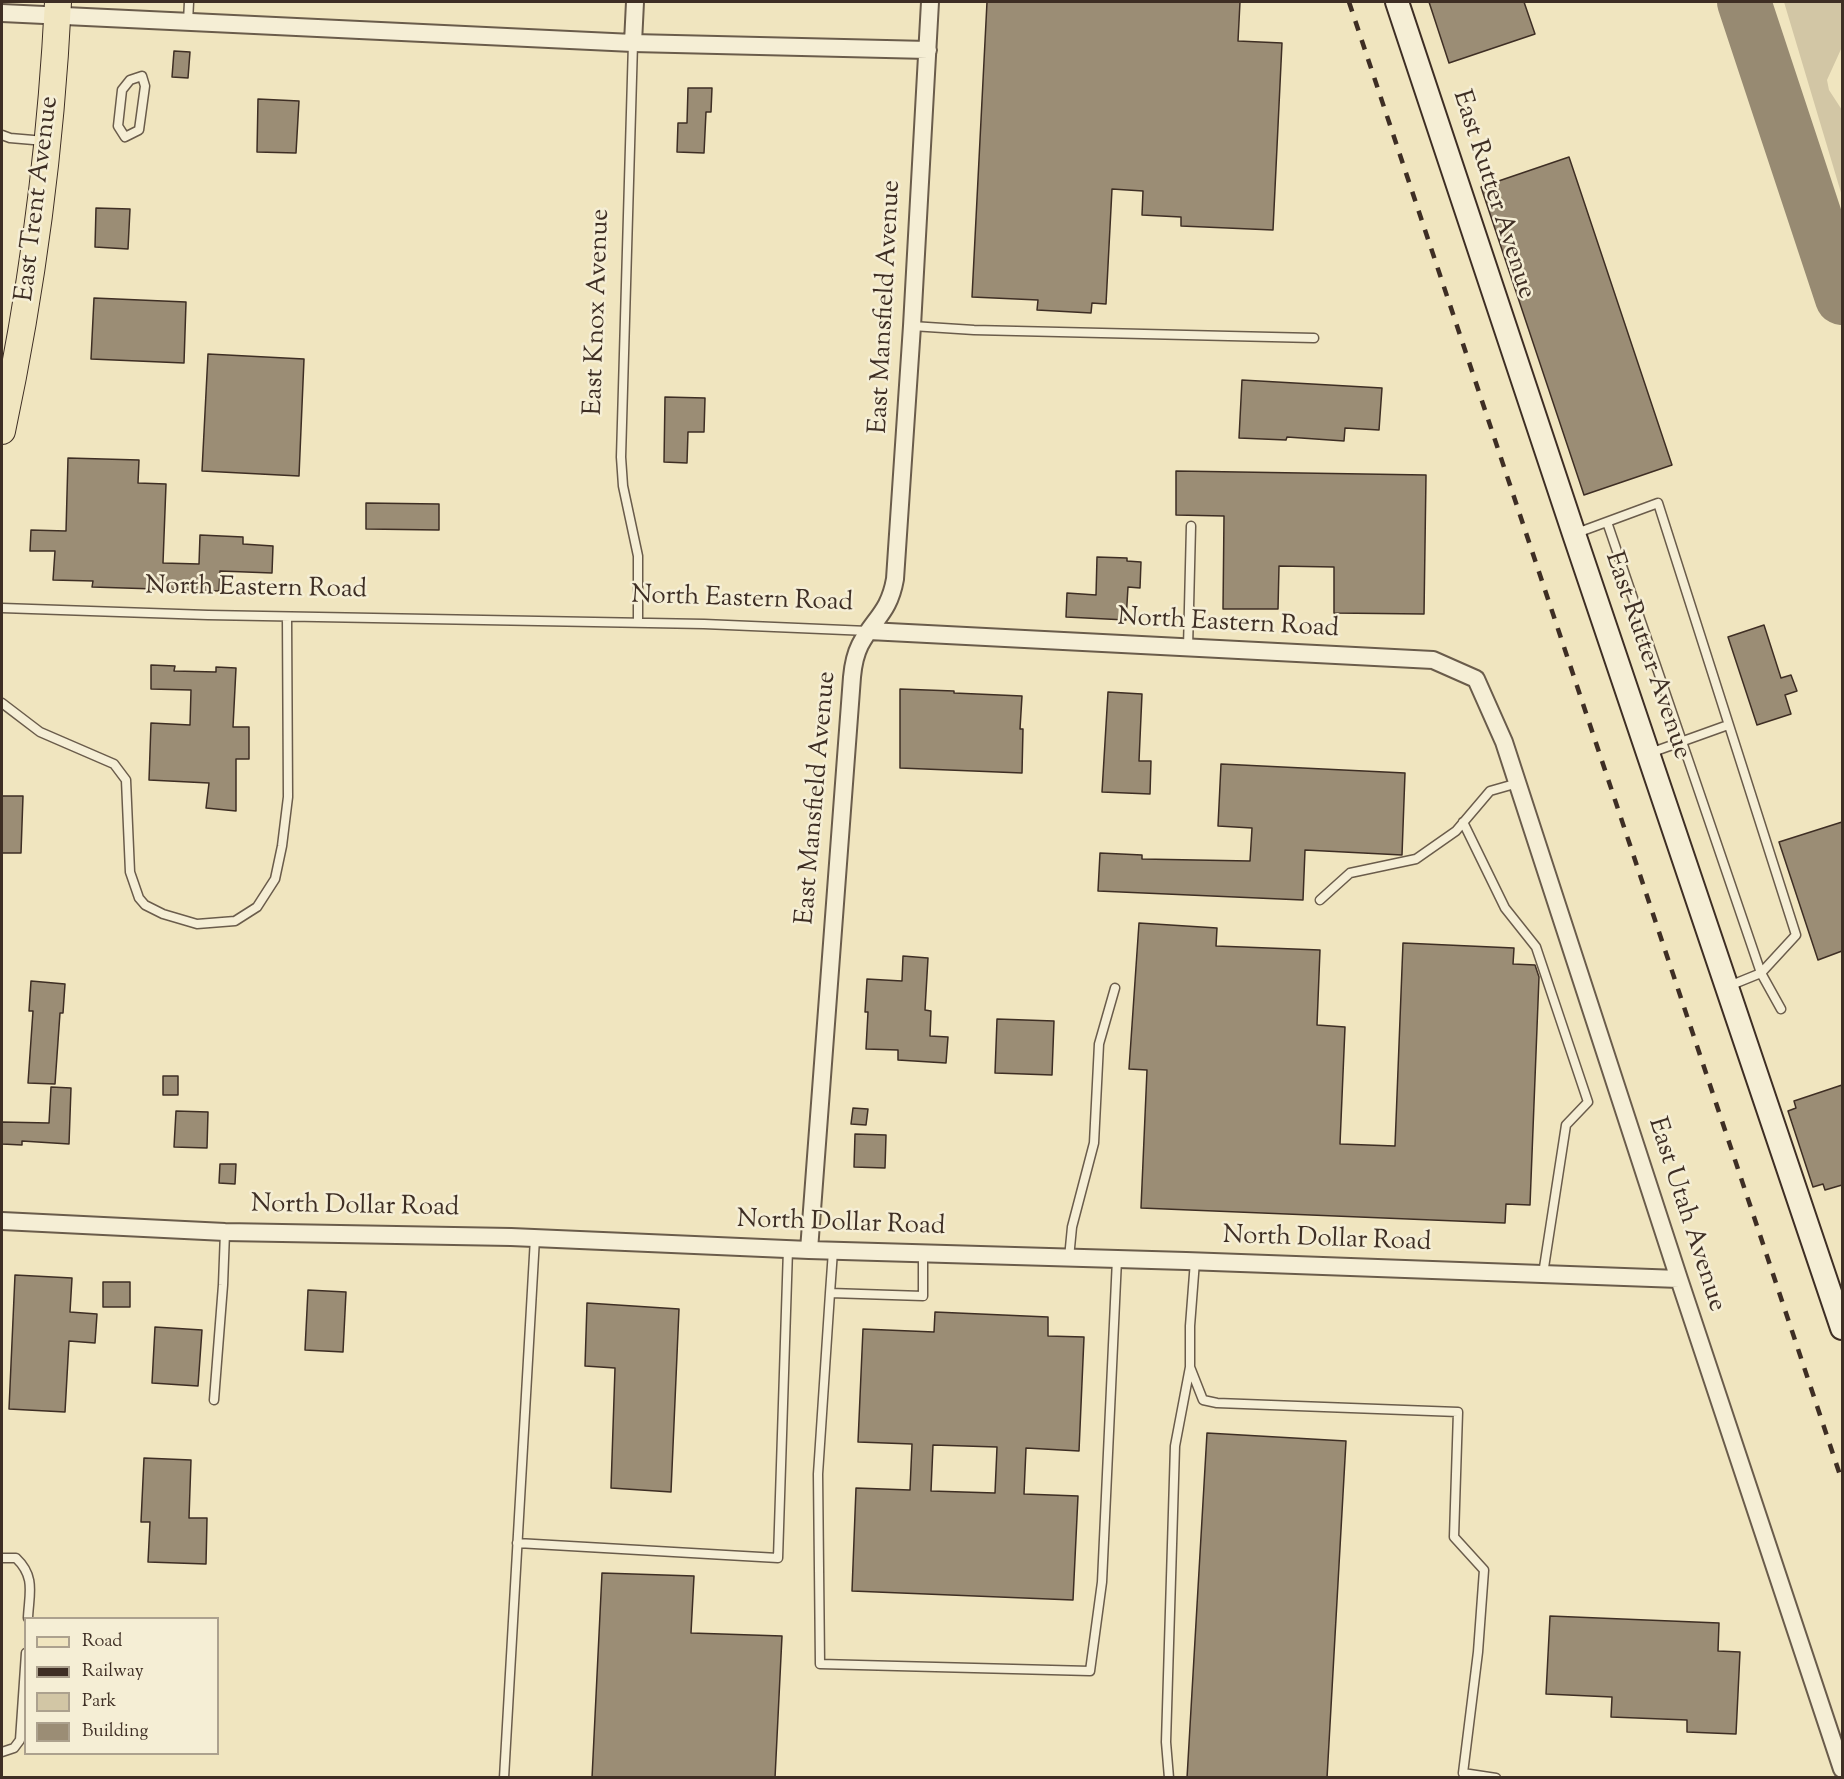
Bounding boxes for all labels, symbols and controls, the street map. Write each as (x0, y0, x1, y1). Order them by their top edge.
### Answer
street label: East Rutter Avenue (1444, 87, 1540, 303)
street label: East Trent Avenue (11, 95, 67, 303)
street label: East Mansfield Avenue (865, 179, 909, 435)
street label: East Knox Avenue (580, 208, 618, 416)
street label: East Rutter Avenue (1596, 548, 1696, 764)
street label: North Eastern Road (145, 572, 367, 608)
street label: North Eastern Road (630, 582, 854, 620)
street label: North Eastern Road (1116, 604, 1340, 646)
street label: East Mansfield Avenue (791, 670, 845, 926)
street label: East Utah Avenue (1639, 1114, 1731, 1316)
street label: North Dollar Road (250, 1191, 460, 1225)
street label: North Dollar Road (736, 1206, 946, 1244)
street label: North Dollar Road (1222, 1222, 1432, 1260)
legend (24, 1617, 219, 1755)
text: Road (82, 1629, 122, 1655)
text: Railway (82, 1659, 144, 1685)
text: Park (82, 1689, 116, 1715)
text: Building (82, 1719, 148, 1745)

